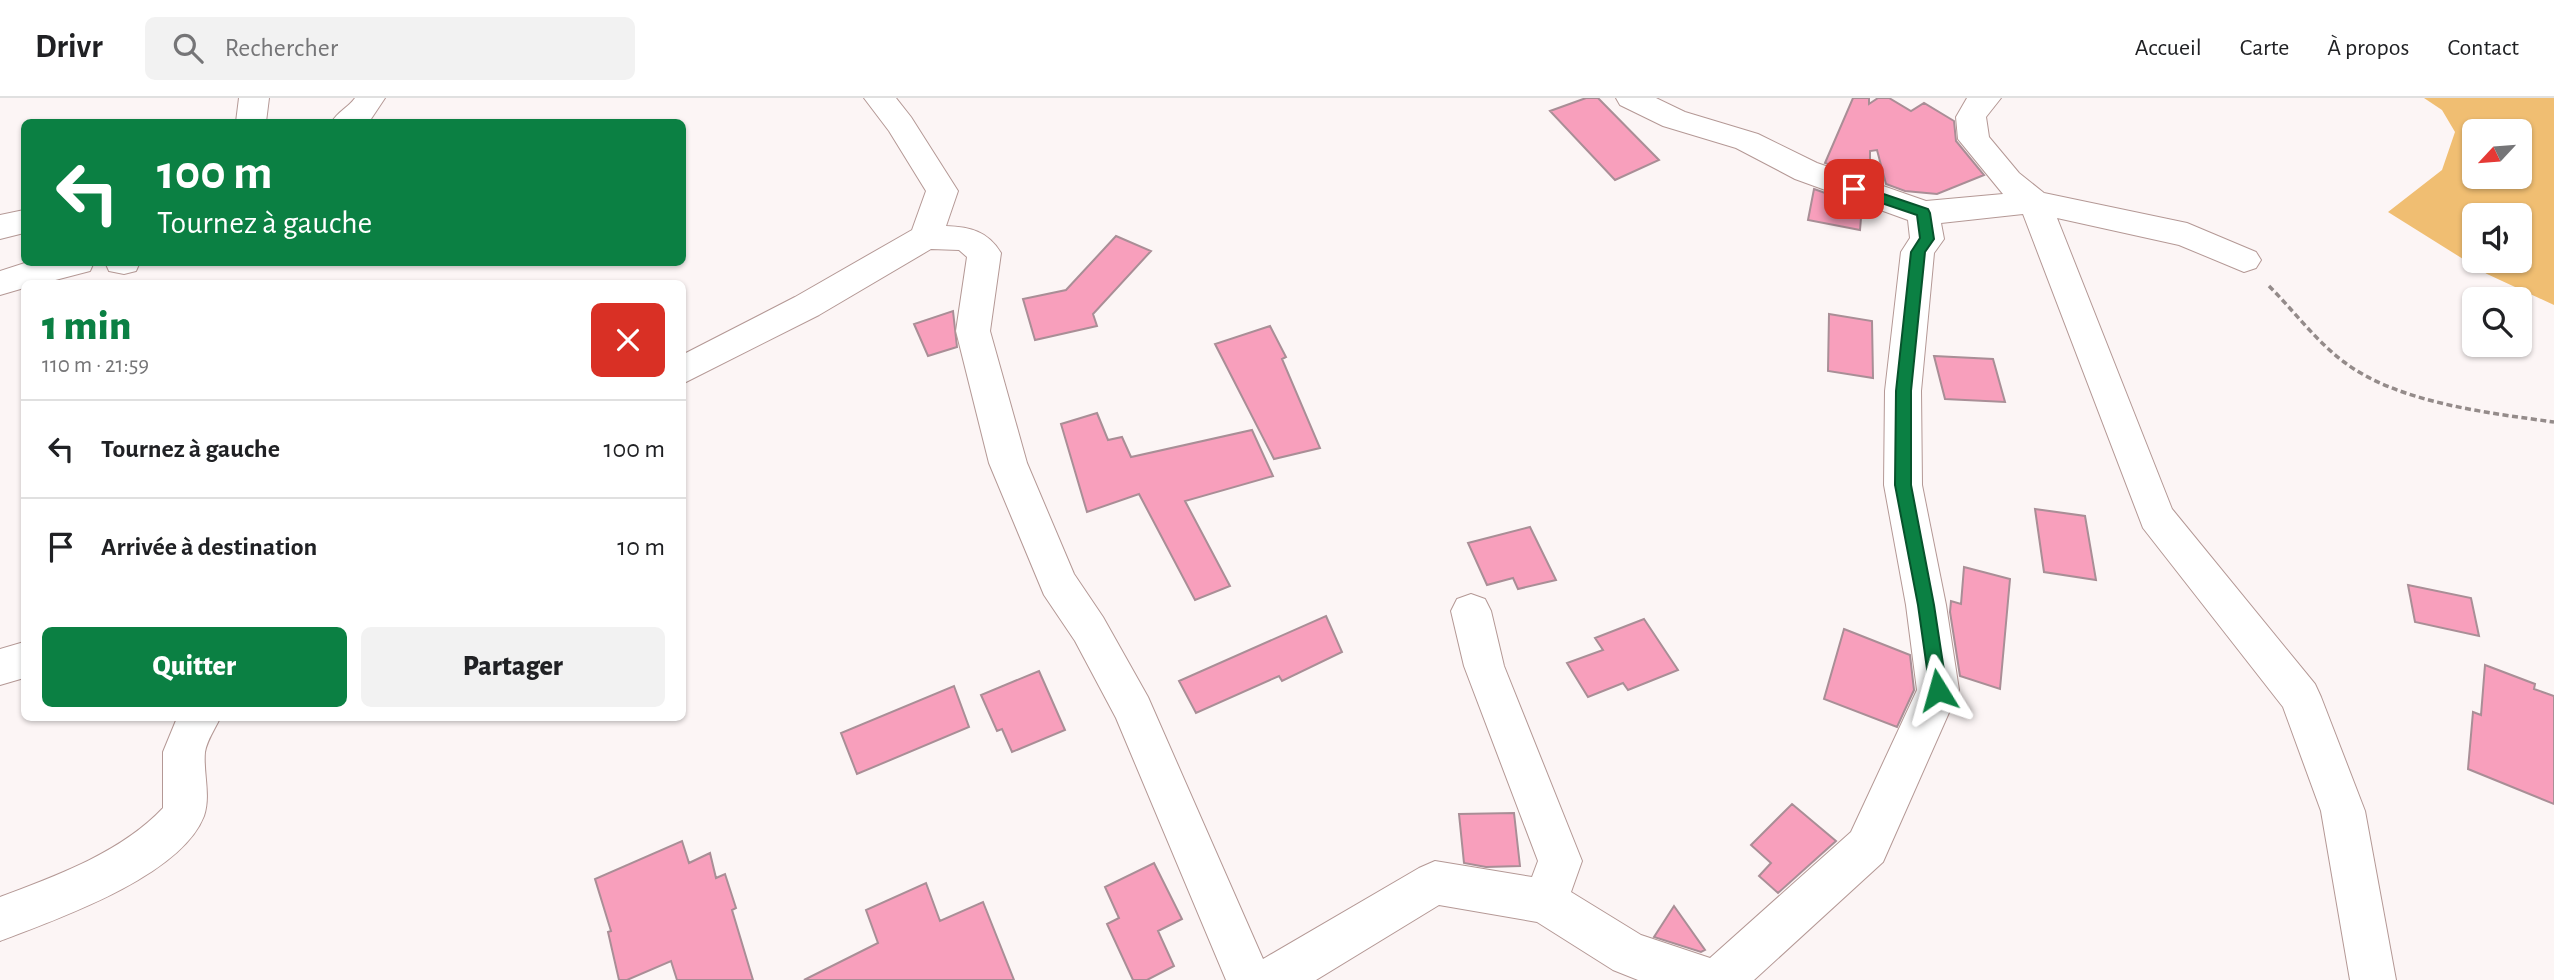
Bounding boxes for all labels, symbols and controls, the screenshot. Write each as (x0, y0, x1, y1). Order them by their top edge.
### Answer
search box (145, 17, 635, 80)
icon: search (169, 29, 207, 67)
text: Drivr (35, 31, 103, 64)
text: Rechercher (225, 35, 338, 61)
text: Accueil (2135, 36, 2202, 60)
text: Carte (2240, 36, 2289, 60)
text: À propos (2327, 36, 2409, 60)
text: Contact (2447, 36, 2519, 60)
north arrow (2462, 119, 2532, 189)
map controls (2462, 119, 2532, 357)
icon: left (42, 147, 133, 238)
text: 100 m (157, 149, 273, 198)
pin (1824, 159, 1884, 219)
icon: arrive (1835, 170, 1873, 208)
button: sound (2462, 203, 2532, 273)
text: Tournez à gauche (157, 207, 372, 239)
button: search (2462, 287, 2532, 357)
button: close (591, 303, 665, 377)
text: 1 min (42, 305, 131, 347)
text: 110 m · 21:59 (42, 354, 149, 377)
icon: left (42, 430, 80, 468)
text: Tournez à gauche (101, 436, 280, 462)
text: 100 m (604, 436, 665, 462)
icon: arrive (42, 528, 80, 566)
text: Arrivée à destination (101, 534, 317, 560)
text: 10 m (617, 534, 665, 560)
button: Quitter (42, 627, 347, 707)
button: Partager (361, 627, 665, 707)
position arrow (1901, 653, 1975, 727)

